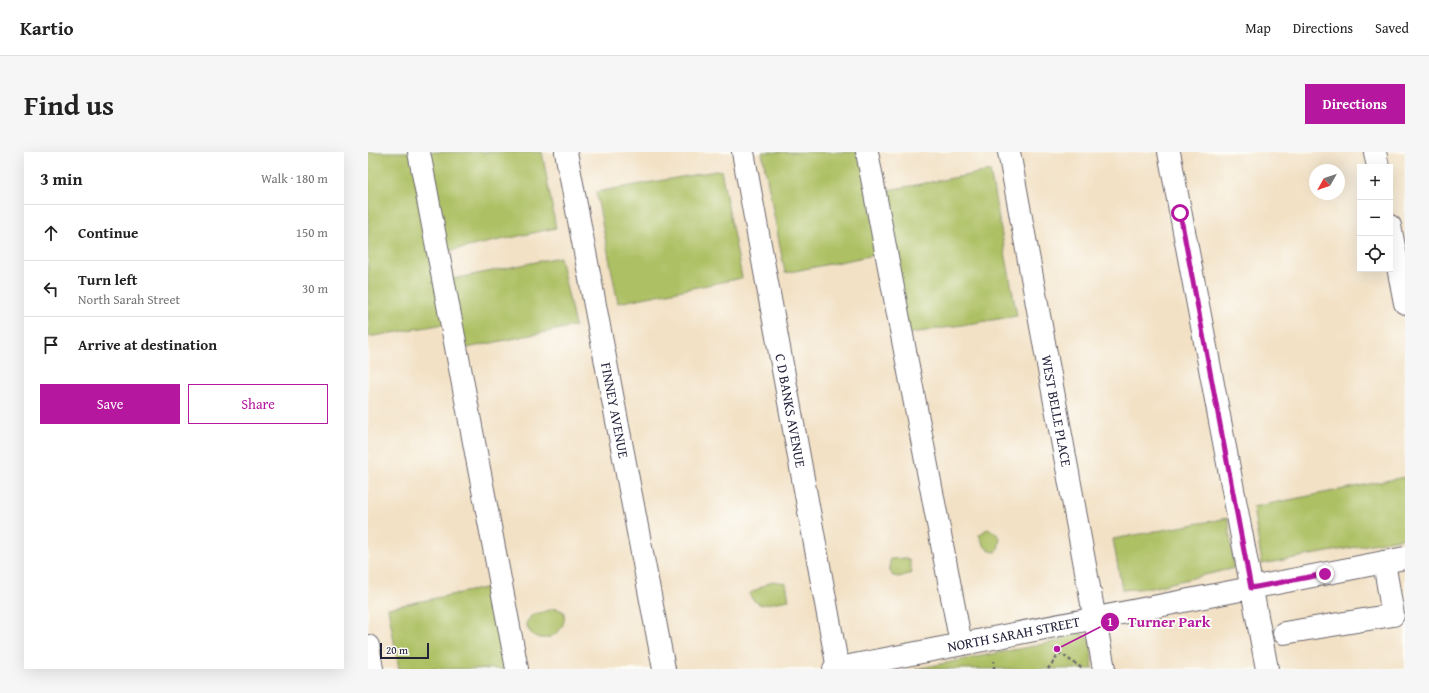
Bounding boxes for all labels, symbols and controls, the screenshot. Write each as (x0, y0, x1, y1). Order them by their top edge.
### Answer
text: Kartio (20, 14, 74, 42)
text: Map (1245, 18, 1271, 38)
text: Directions (1293, 18, 1353, 38)
text: Saved (1375, 18, 1409, 38)
text: Find us (24, 84, 114, 125)
button: Directions (1305, 84, 1405, 124)
north arrow (1309, 164, 1345, 200)
map controls (1357, 164, 1393, 272)
button: + (1357, 164, 1393, 200)
text: 3 min (40, 166, 82, 191)
text: Walk · 180 m (261, 169, 328, 188)
button: − (1357, 200, 1393, 236)
route start (1171, 204, 1189, 222)
icon: ahead (40, 222, 62, 244)
text: Continue (78, 222, 139, 243)
text: 150 m (296, 223, 328, 242)
button: locate (1357, 236, 1393, 272)
text: Turn left (78, 269, 137, 290)
icon: left (40, 278, 62, 300)
text: 30 m (302, 279, 328, 298)
text: North Sarah Street (78, 290, 180, 309)
icon: arrive (40, 334, 62, 356)
text: Arrive at destination (78, 334, 217, 355)
street label: C D BANKS AVENUE (770, 352, 811, 469)
street label: WEST BELLE PLACE (1036, 353, 1077, 468)
street label: FINNEY AVENUE (596, 361, 634, 460)
button: Save (40, 384, 180, 424)
button: Share (188, 384, 328, 424)
route end (1316, 565, 1334, 583)
callout: Turner Park (1100, 609, 1218, 636)
street label: NORTH SARAH STREET (946, 611, 1082, 657)
text: Turner Park (1128, 611, 1211, 632)
text: 1 (1107, 613, 1113, 630)
scale bar (380, 641, 429, 660)
text: 20 m (386, 642, 408, 658)

